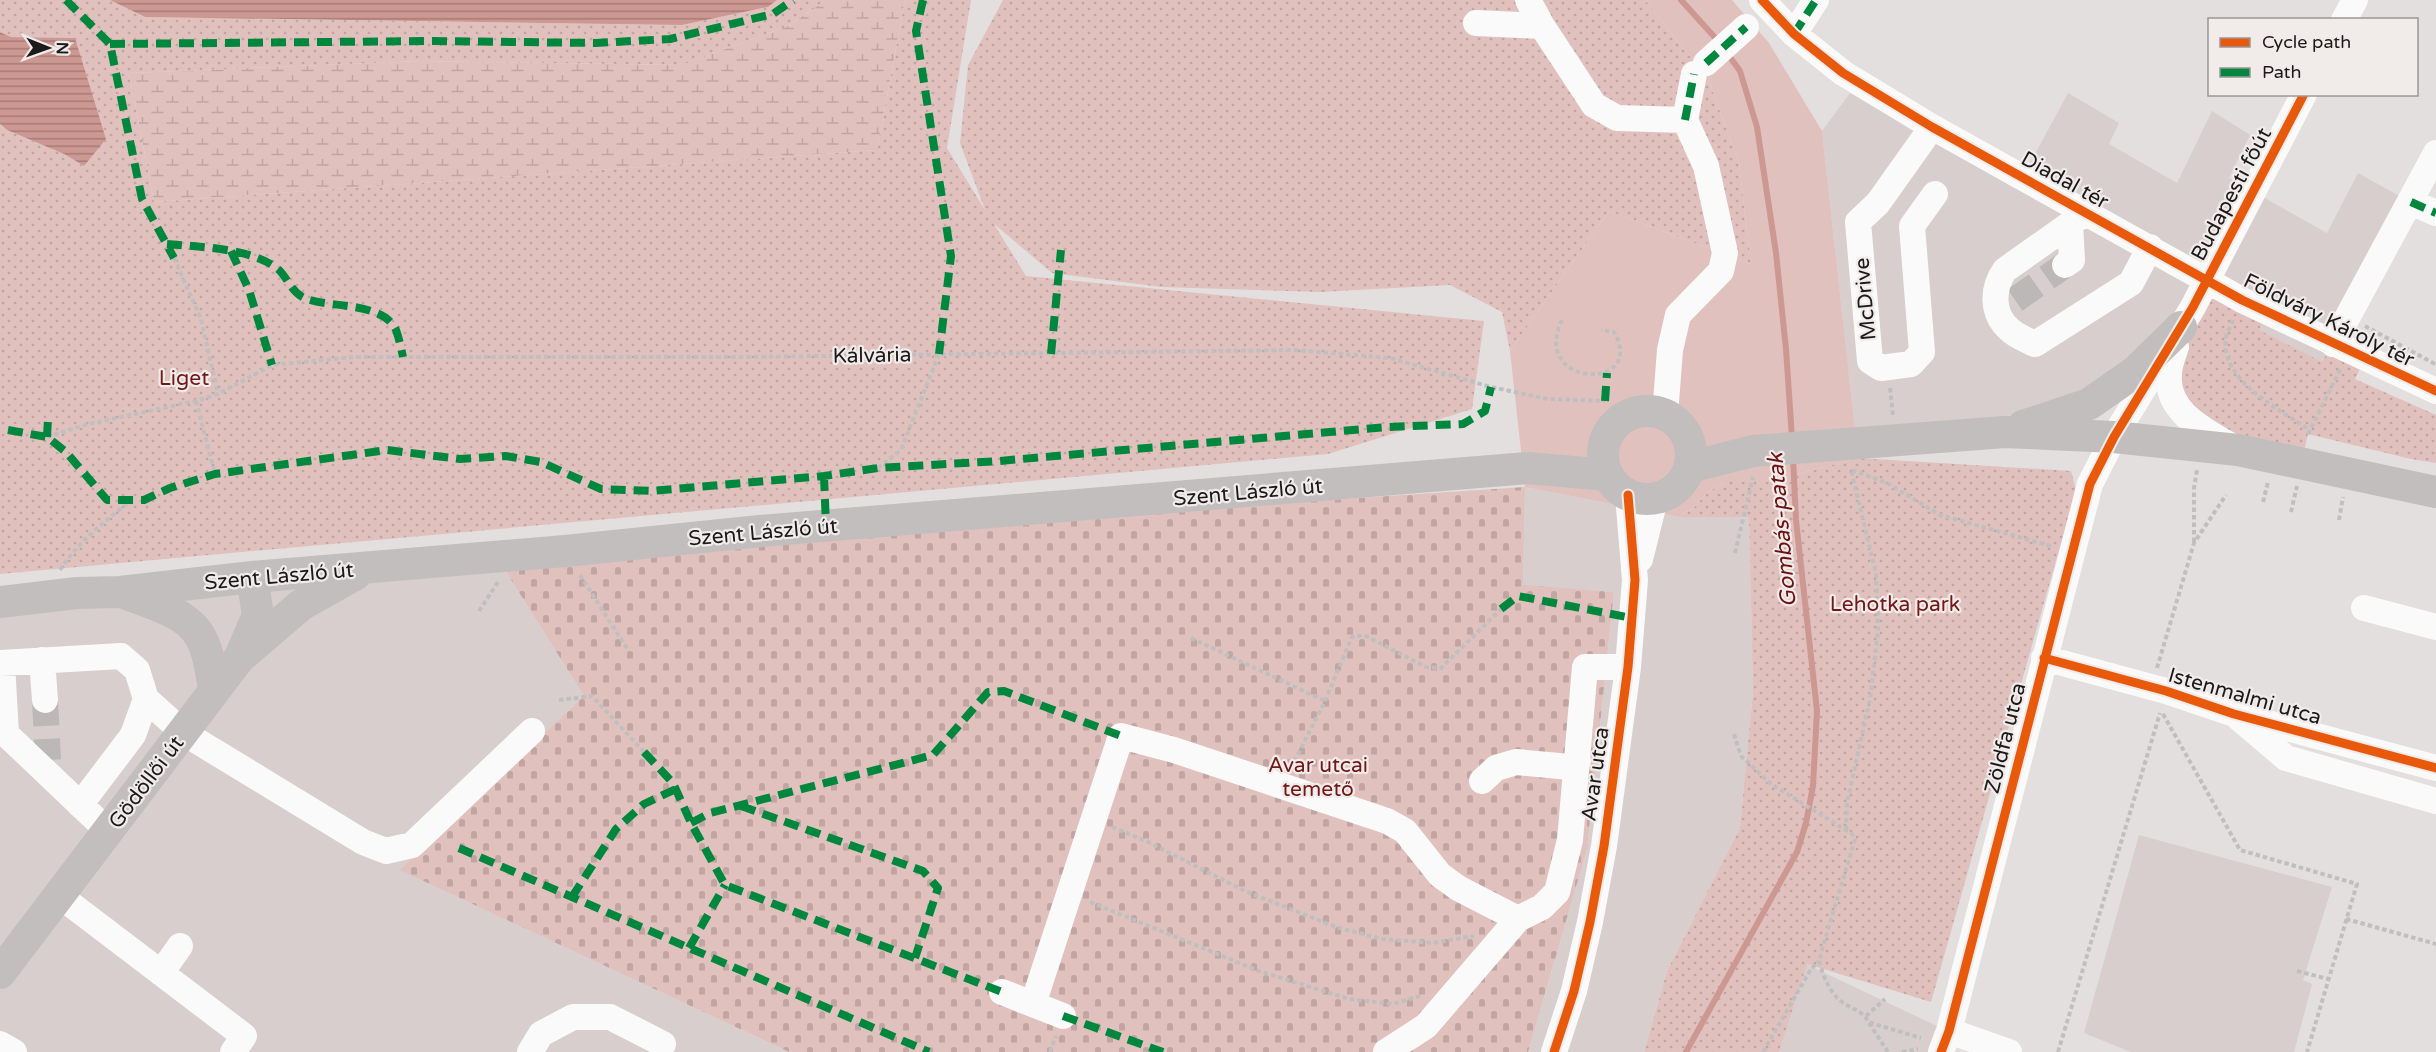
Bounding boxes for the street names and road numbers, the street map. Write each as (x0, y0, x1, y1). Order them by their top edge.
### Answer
street label: Budapesti főút (2186, 123, 2277, 265)
street label: Diadal tér (2017, 146, 2113, 215)
street label: McDrive (1849, 256, 1882, 341)
street label: Földváry Károly tér (2239, 268, 2418, 373)
street label: Kálvária (832, 342, 912, 369)
street label: Szent László út (1172, 474, 1324, 511)
street label: Szent László út (687, 514, 839, 551)
street label: Szent László út (203, 558, 355, 595)
street label: Istenmalmi utca (2165, 663, 2324, 730)
street label: Zöldfa utca (1980, 680, 2031, 796)
street label: Avar utca (1577, 725, 1614, 823)
street label: Gödöllői út (103, 731, 189, 834)

